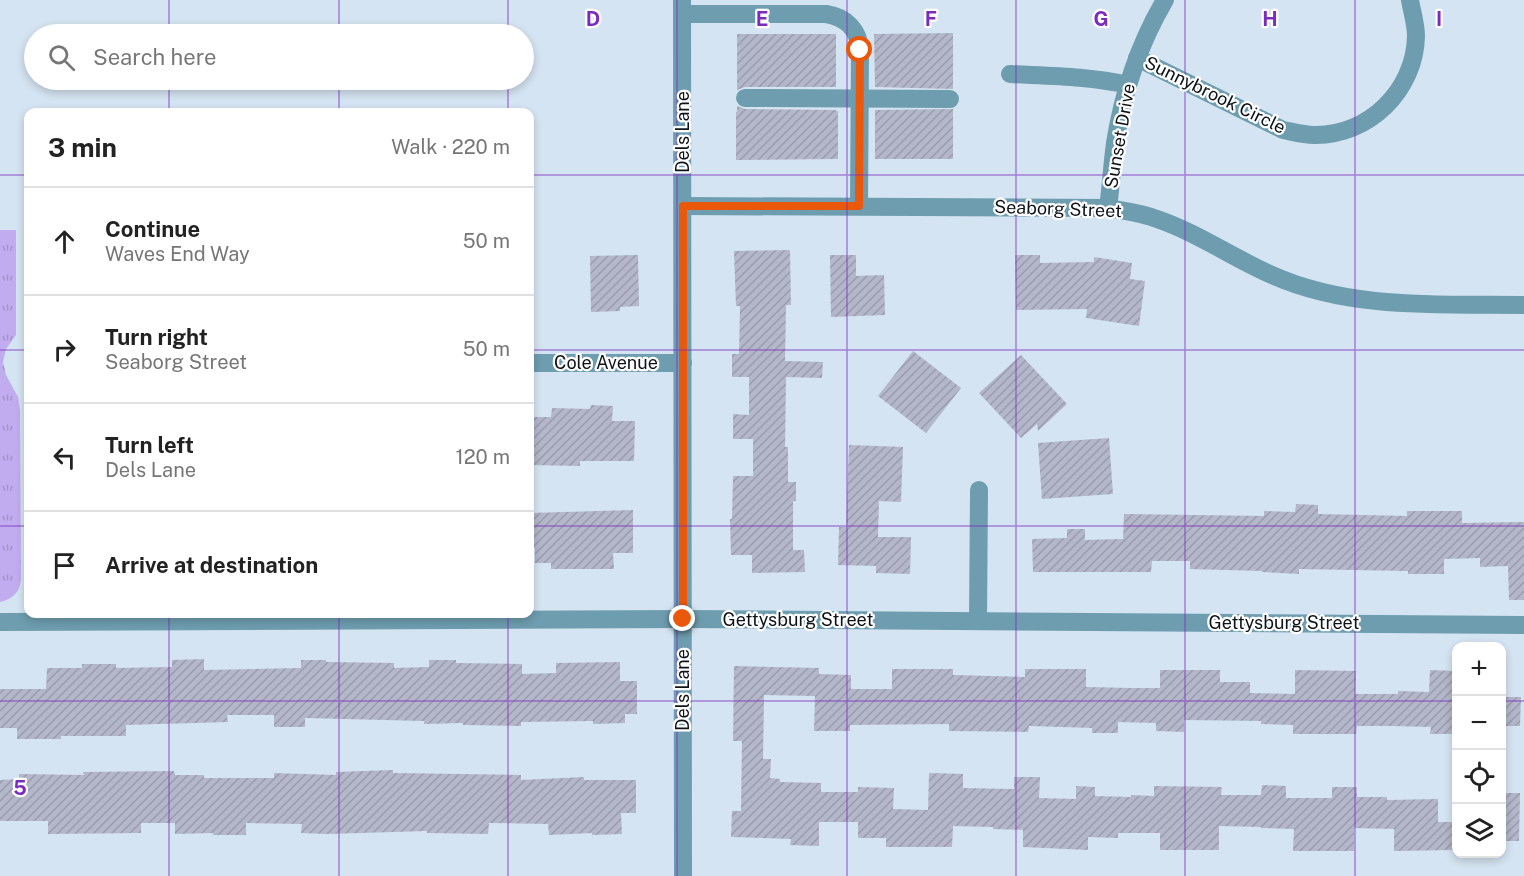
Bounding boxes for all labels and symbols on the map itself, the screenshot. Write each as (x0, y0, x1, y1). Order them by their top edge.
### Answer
text: D (586, 7, 600, 31)
text: E (756, 7, 768, 31)
text: F (925, 7, 937, 31)
text: G (1093, 7, 1109, 31)
text: H (1262, 7, 1278, 31)
text: I (1436, 7, 1442, 31)
route start (846, 36, 872, 62)
street label: Sunnybrook Circle (1141, 51, 1289, 138)
street label: Sunset Drive (1100, 82, 1139, 190)
street label: Dels Lane (672, 91, 693, 173)
street label: Seaborg Street (994, 196, 1122, 221)
street label: Cole Avenue (554, 352, 658, 373)
route end (669, 605, 695, 631)
street label: Gettysburg Street (723, 609, 873, 630)
street label: Gettysburg Street (1209, 612, 1359, 633)
street label: Dels Lane (672, 649, 693, 731)
text: 5 (13, 776, 27, 800)

